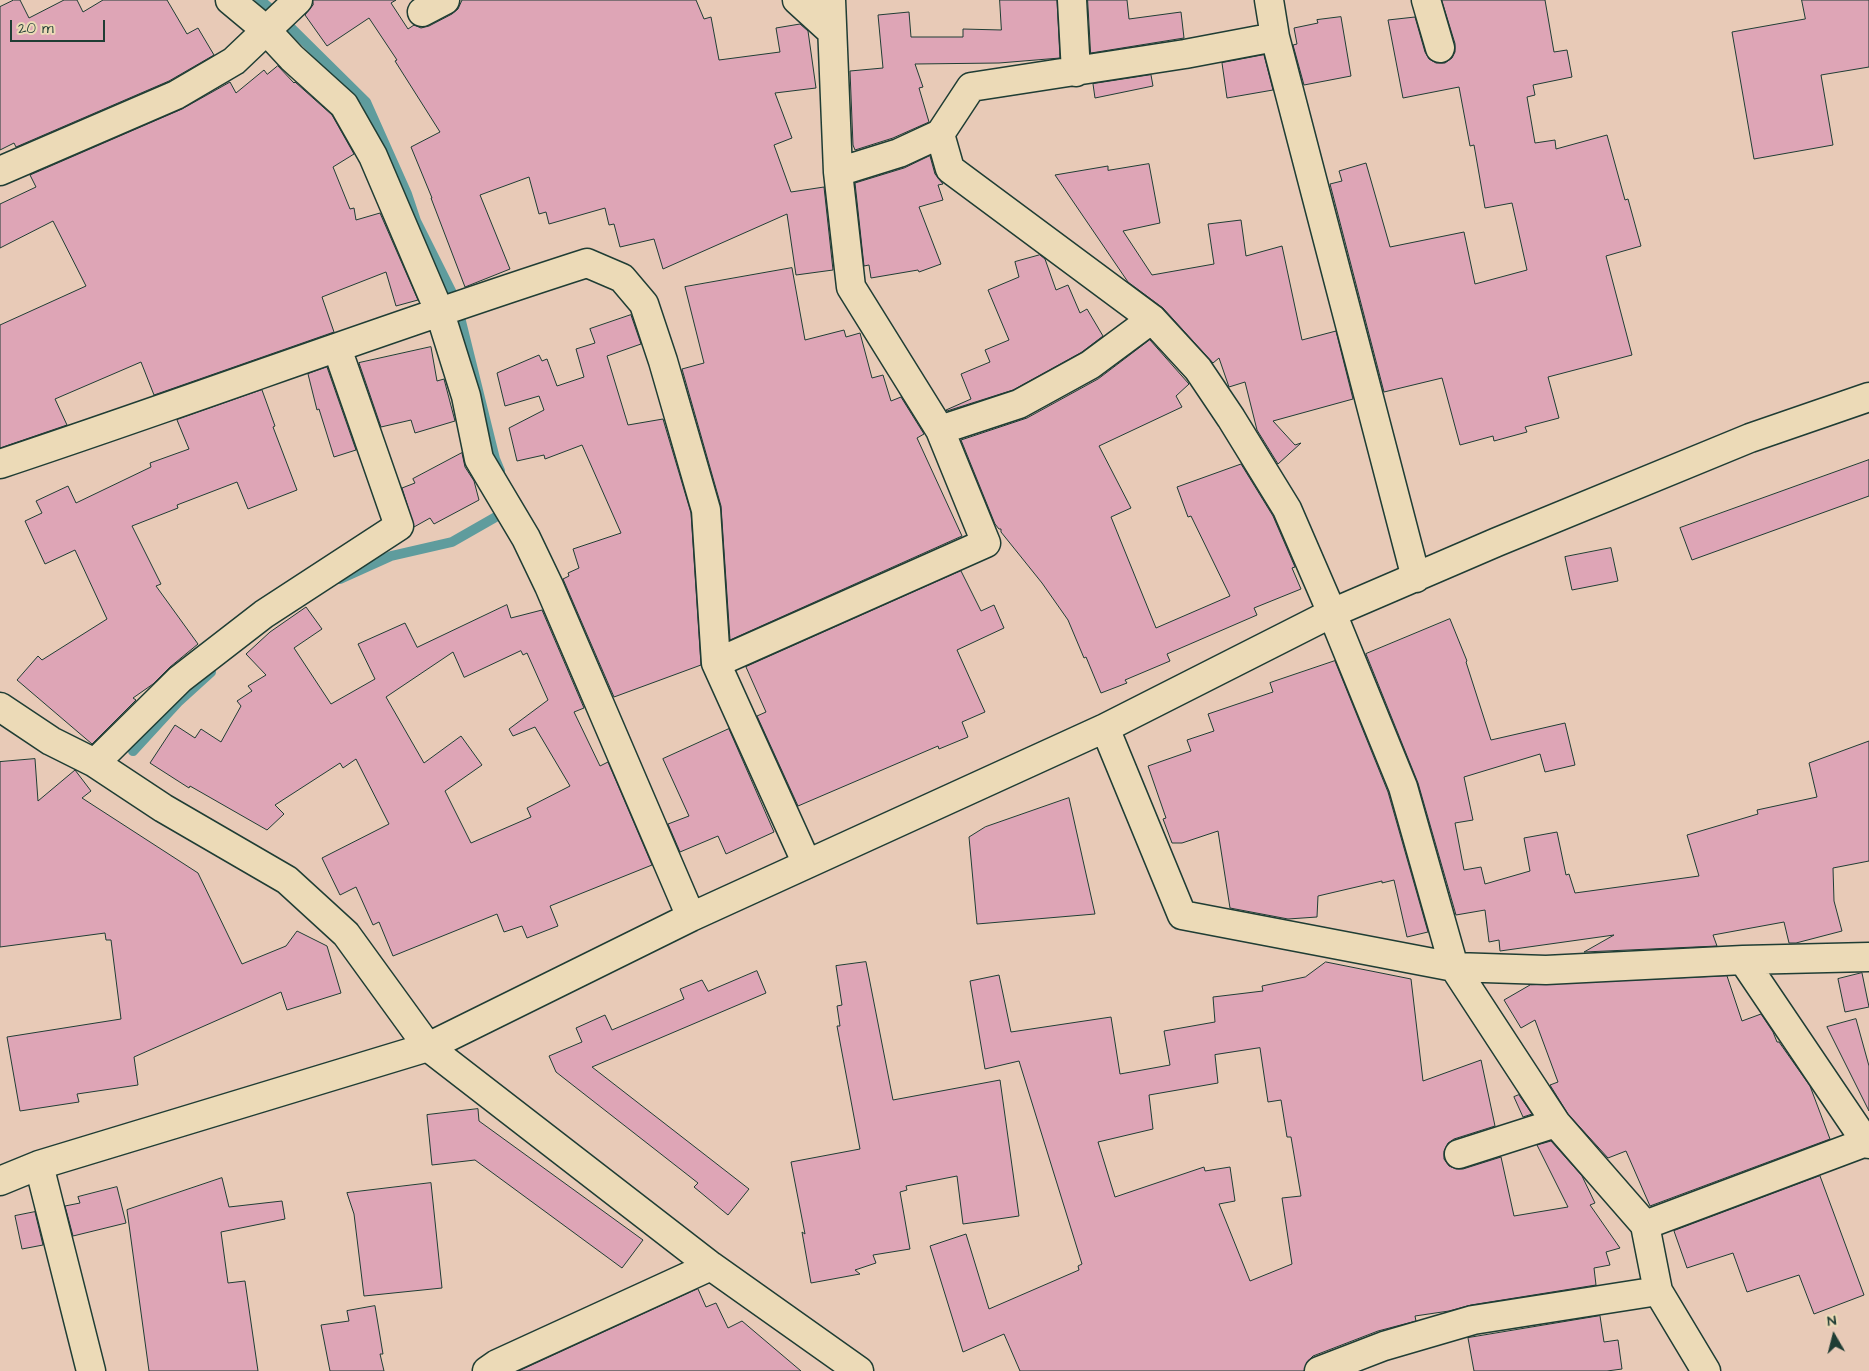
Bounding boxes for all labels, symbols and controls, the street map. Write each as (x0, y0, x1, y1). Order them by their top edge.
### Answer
scale bar (12, 10, 108, 42)
text: 20 m (18, 18, 54, 39)
north arrow (1809, 1311, 1859, 1361)
text: N (1826, 1311, 1838, 1332)

